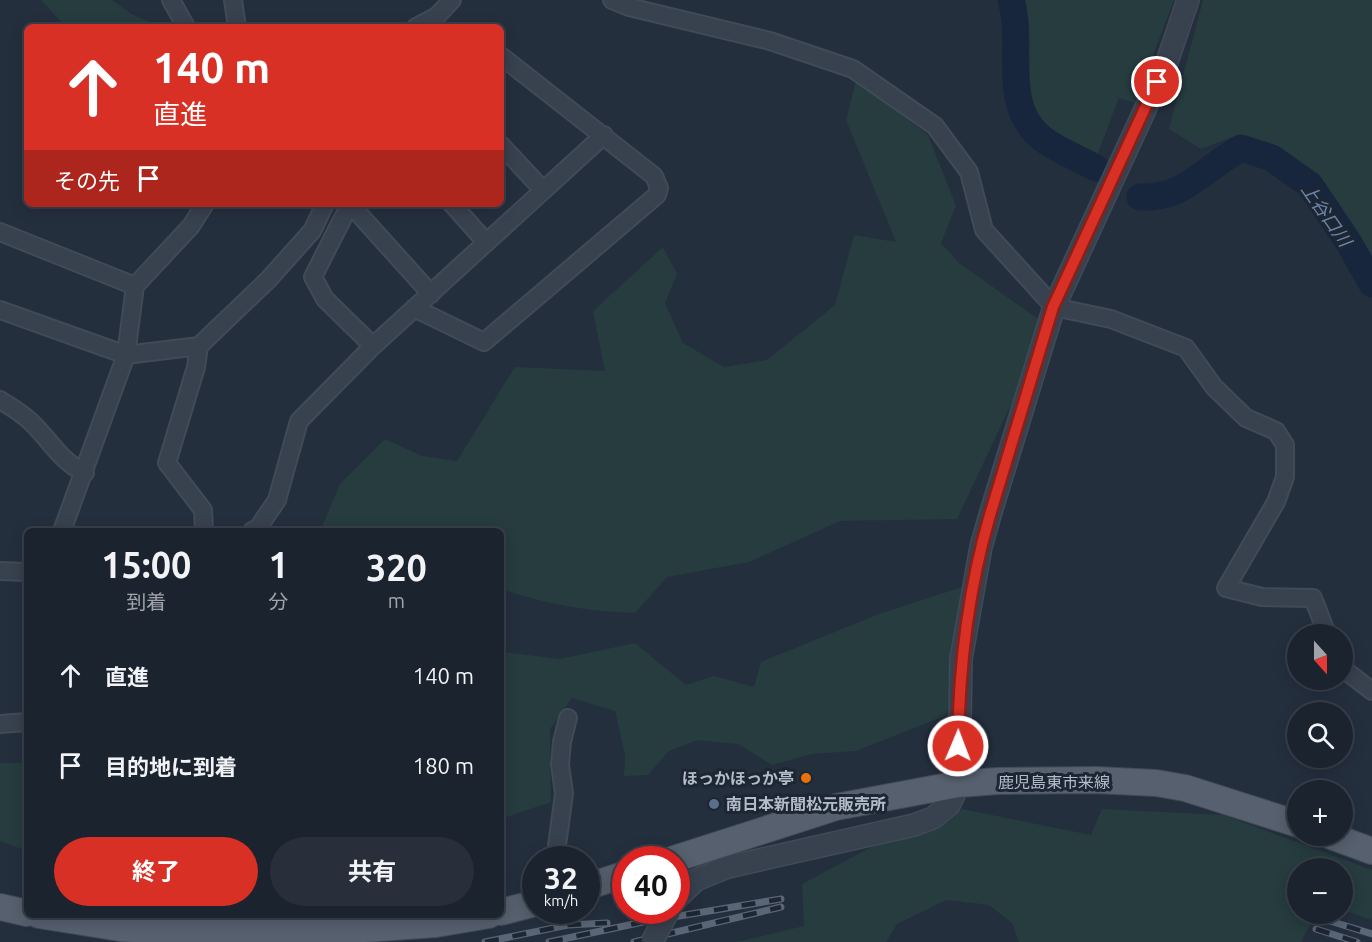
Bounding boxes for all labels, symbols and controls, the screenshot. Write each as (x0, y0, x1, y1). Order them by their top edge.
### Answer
text: 140 m (153, 44, 270, 91)
icon: ahead (54, 48, 132, 126)
pin (1131, 56, 1182, 107)
icon: arrive (1140, 65, 1173, 98)
text: 直進 (153, 99, 207, 129)
icon: arrive (132, 162, 165, 195)
text: その先 (54, 168, 120, 193)
water label: 上谷口川 (1298, 179, 1357, 251)
text: 15:00 (101, 544, 191, 585)
text: 1 (268, 544, 289, 585)
text: 320 (366, 547, 427, 588)
text: m (388, 589, 405, 612)
text: 到着 (126, 590, 166, 613)
text: 分 (269, 590, 289, 613)
north arrow (1287, 624, 1353, 690)
map controls (1287, 624, 1353, 924)
icon: ahead (54, 659, 87, 692)
text: 140 m (413, 663, 474, 688)
text: 直進 (105, 664, 149, 689)
button: search (1287, 702, 1353, 768)
position arrow (926, 714, 990, 778)
icon: arrive (54, 749, 87, 782)
text: 180 m (413, 753, 474, 778)
text: 目的地に到着 (105, 754, 237, 779)
place label: ほっかほっか亭 (682, 769, 794, 787)
marker: ほっかほっか亭 (799, 771, 813, 785)
street label: 鹿児島東市来線 (998, 773, 1110, 791)
button: + (1287, 780, 1353, 846)
place label: 南日本新聞松元販売所 (726, 795, 886, 813)
marker: 南日本新聞松元販売所 (707, 797, 721, 811)
button: 終了 (54, 837, 258, 906)
button: 共有 (270, 837, 474, 906)
speed limit sign: 40 (612, 846, 690, 924)
button: − (1287, 858, 1353, 924)
text: 32 (544, 861, 578, 895)
text: km/h (544, 892, 578, 909)

